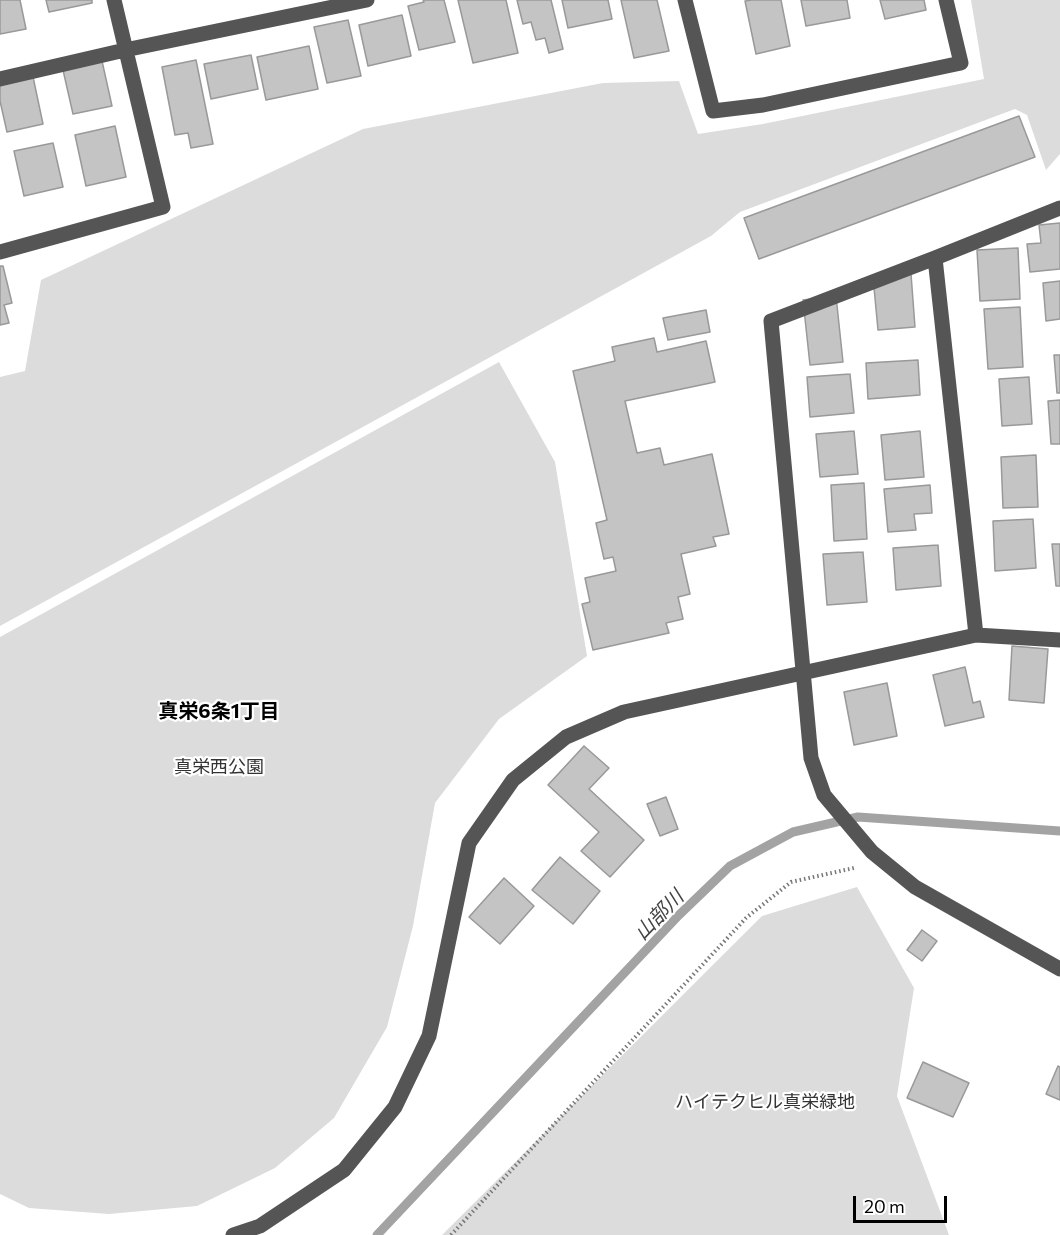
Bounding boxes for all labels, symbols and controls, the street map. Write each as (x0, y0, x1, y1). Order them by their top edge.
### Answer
district label: 真栄6条1丁目 (158, 699, 280, 723)
park label: 真栄西公園 (174, 756, 264, 778)
water label: 山部川 (630, 885, 688, 945)
park label: ハイテクヒル真栄緑地 (675, 1091, 855, 1113)
scale bar (856, 1184, 950, 1222)
text: 20 m (864, 1195, 905, 1217)

